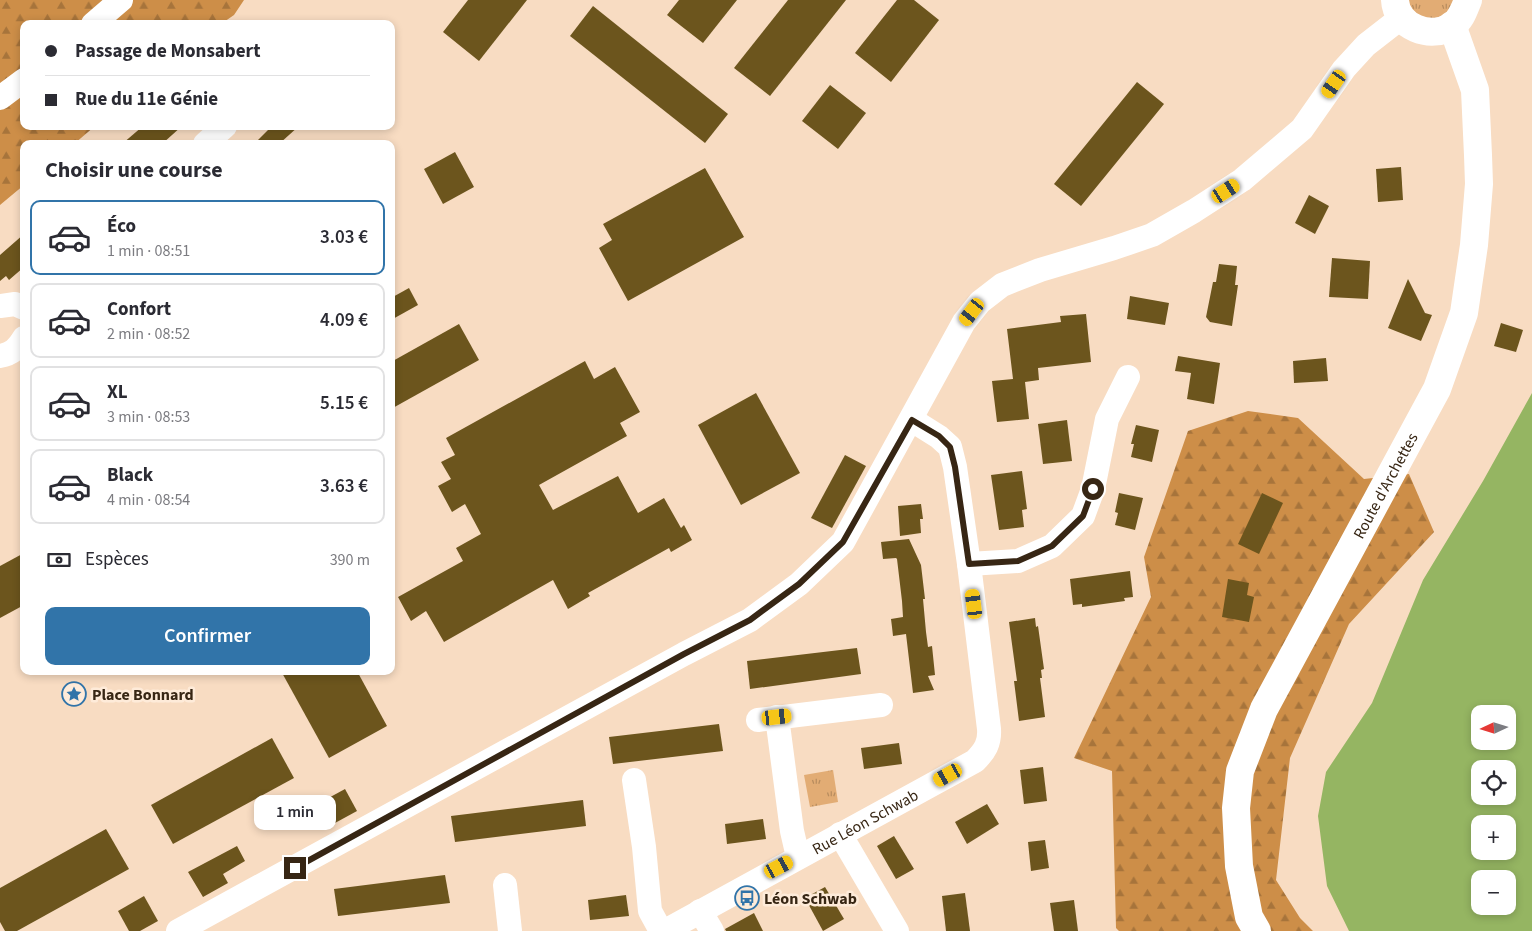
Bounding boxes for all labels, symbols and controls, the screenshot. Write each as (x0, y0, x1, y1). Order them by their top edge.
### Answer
text: Passage de Monsabert (75, 38, 260, 65)
car (1319, 67, 1348, 101)
text: Rue du 11e Génie (75, 86, 218, 113)
text: Choisir une course (45, 154, 223, 186)
car (1209, 177, 1242, 205)
text: Éco (107, 213, 136, 240)
icon: car (47, 215, 92, 260)
text: 3.03 € (320, 224, 368, 251)
text: 1 min · 08:51 (107, 240, 190, 262)
text: Confort (107, 296, 171, 323)
car (956, 296, 987, 328)
icon: car (47, 298, 92, 343)
text: 4.09 € (320, 307, 368, 334)
text: 2 min · 08:52 (107, 323, 190, 345)
text: XL (107, 379, 128, 406)
icon: car (47, 381, 92, 426)
text: 5.15 € (320, 390, 368, 417)
text: 3 min · 08:53 (107, 406, 190, 428)
street label: Route d'Archettes (1348, 429, 1424, 543)
text: Black (107, 462, 153, 489)
icon: car (47, 464, 92, 509)
text: 3.63 € (320, 473, 368, 500)
route start (1082, 478, 1104, 500)
text: 4 min · 08:54 (107, 489, 190, 511)
icon: cash (45, 546, 73, 574)
text: Espèces (85, 546, 149, 573)
text: 390 m (330, 549, 370, 571)
car (964, 588, 983, 620)
button: Confirmer (45, 607, 370, 665)
place icon: Place Bonnard (61, 681, 87, 707)
place label: Place Bonnard (92, 684, 194, 706)
north arrow (1471, 705, 1516, 750)
map controls (1471, 705, 1516, 915)
car (761, 708, 792, 726)
button: locate (1471, 760, 1516, 805)
car (931, 761, 964, 789)
street label: Rue Léon Schwab (808, 784, 923, 860)
callout: 1 min (254, 796, 336, 830)
text: 1 min (276, 801, 314, 823)
button: + (1471, 815, 1516, 860)
car (762, 853, 795, 881)
route end (284, 857, 306, 879)
button: − (1471, 870, 1516, 915)
bus stop icon: Léon Schwab (734, 885, 760, 911)
place label: Léon Schwab (764, 888, 857, 910)

